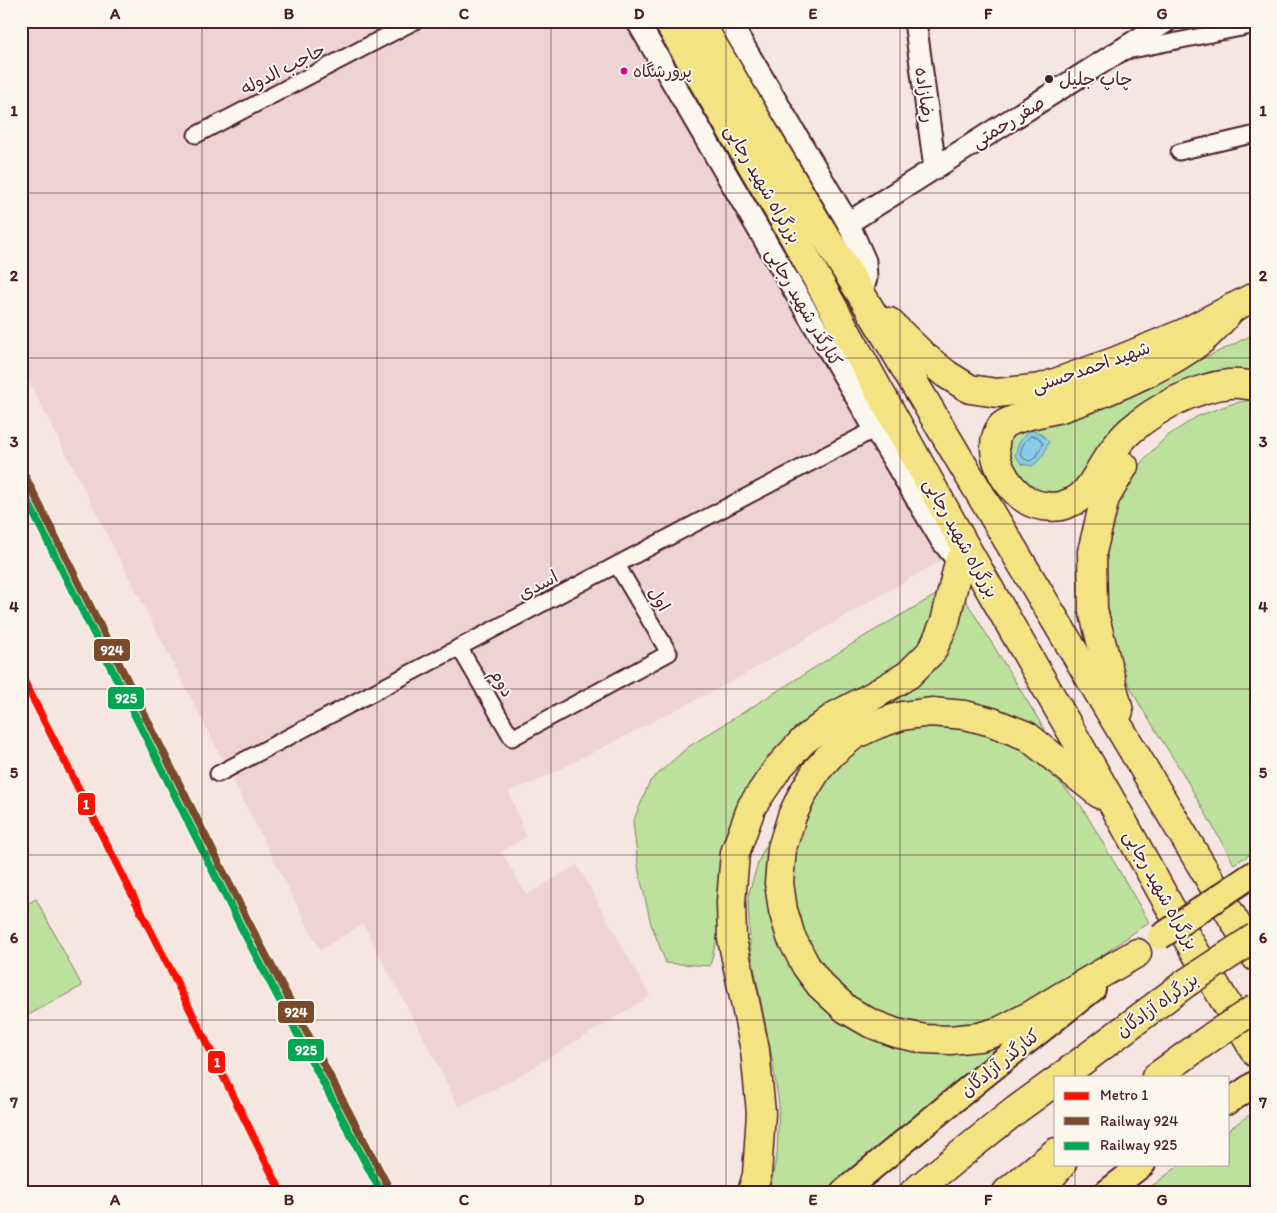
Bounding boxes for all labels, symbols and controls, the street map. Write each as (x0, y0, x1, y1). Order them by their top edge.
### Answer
text: A (109, 4, 121, 23)
text: B (284, 4, 295, 23)
text: C (459, 4, 470, 23)
text: D (634, 4, 645, 23)
text: E (809, 4, 818, 23)
text: F (984, 4, 993, 23)
text: G (1156, 4, 1168, 23)
street label: حاجب الدوله (237, 38, 329, 100)
place label: پرورشگاه (633, 61, 692, 83)
marker: پرورشگاه (619, 66, 629, 76)
street label: رضازاده (910, 66, 940, 124)
place label: چاپ جلیل (1059, 68, 1133, 91)
marker: چاپ جلیل (1043, 73, 1055, 85)
street label: صفر رحمتی (967, 91, 1049, 153)
text: 1 (10, 101, 18, 120)
text: 1 (1259, 101, 1267, 120)
street label: بزرگراه شهید رجایی (720, 121, 806, 247)
street label: کنارگذر شهید رجایی (761, 244, 847, 371)
text: 2 (10, 266, 19, 285)
text: 2 (1259, 266, 1268, 285)
street label: شهید احمدحسنی (1029, 336, 1153, 398)
text: 3 (10, 432, 19, 451)
text: 3 (1259, 432, 1268, 451)
street label: بزرگراه شهید رجایی (919, 474, 1003, 602)
street label: اسدی (514, 565, 562, 605)
street label: اول (643, 583, 675, 615)
text: 4 (9, 597, 19, 616)
text: 4 (1258, 597, 1268, 616)
line badge: 924 (93, 638, 131, 662)
text: 924 (100, 642, 124, 659)
street label: دوم (483, 665, 519, 703)
line badge: 925 (107, 686, 145, 710)
text: 925 (115, 690, 138, 707)
text: 5 (10, 763, 19, 782)
text: 5 (1259, 763, 1268, 782)
line badge: 1 (77, 792, 96, 816)
text: 1 (83, 796, 90, 813)
street label: بزرگراه شهید رجایی (1119, 826, 1203, 954)
text: 6 (10, 928, 19, 947)
text: 6 (1259, 928, 1268, 947)
street label: بزرگراه آزادگان (1112, 968, 1202, 1042)
line badge: 924 (277, 1000, 315, 1024)
text: 924 (284, 1004, 308, 1021)
street label: کنارگذر آزادگان (956, 1024, 1044, 1102)
line badge: 925 (287, 1038, 325, 1062)
text: 925 (295, 1042, 318, 1059)
line badge: 1 (207, 1050, 226, 1074)
text: 1 (214, 1054, 221, 1071)
legend (1054, 1076, 1230, 1166)
text: Metro 1 (1100, 1086, 1148, 1104)
text: 7 (9, 1093, 18, 1112)
text: 7 (1258, 1093, 1267, 1112)
text: Railway 924 (1100, 1112, 1178, 1130)
text: Railway 925 (1100, 1136, 1177, 1154)
text: A (109, 1190, 121, 1209)
text: B (284, 1190, 295, 1209)
text: C (459, 1190, 470, 1209)
text: D (634, 1190, 645, 1209)
text: E (809, 1190, 818, 1209)
text: F (984, 1190, 993, 1209)
text: G (1156, 1190, 1168, 1209)

